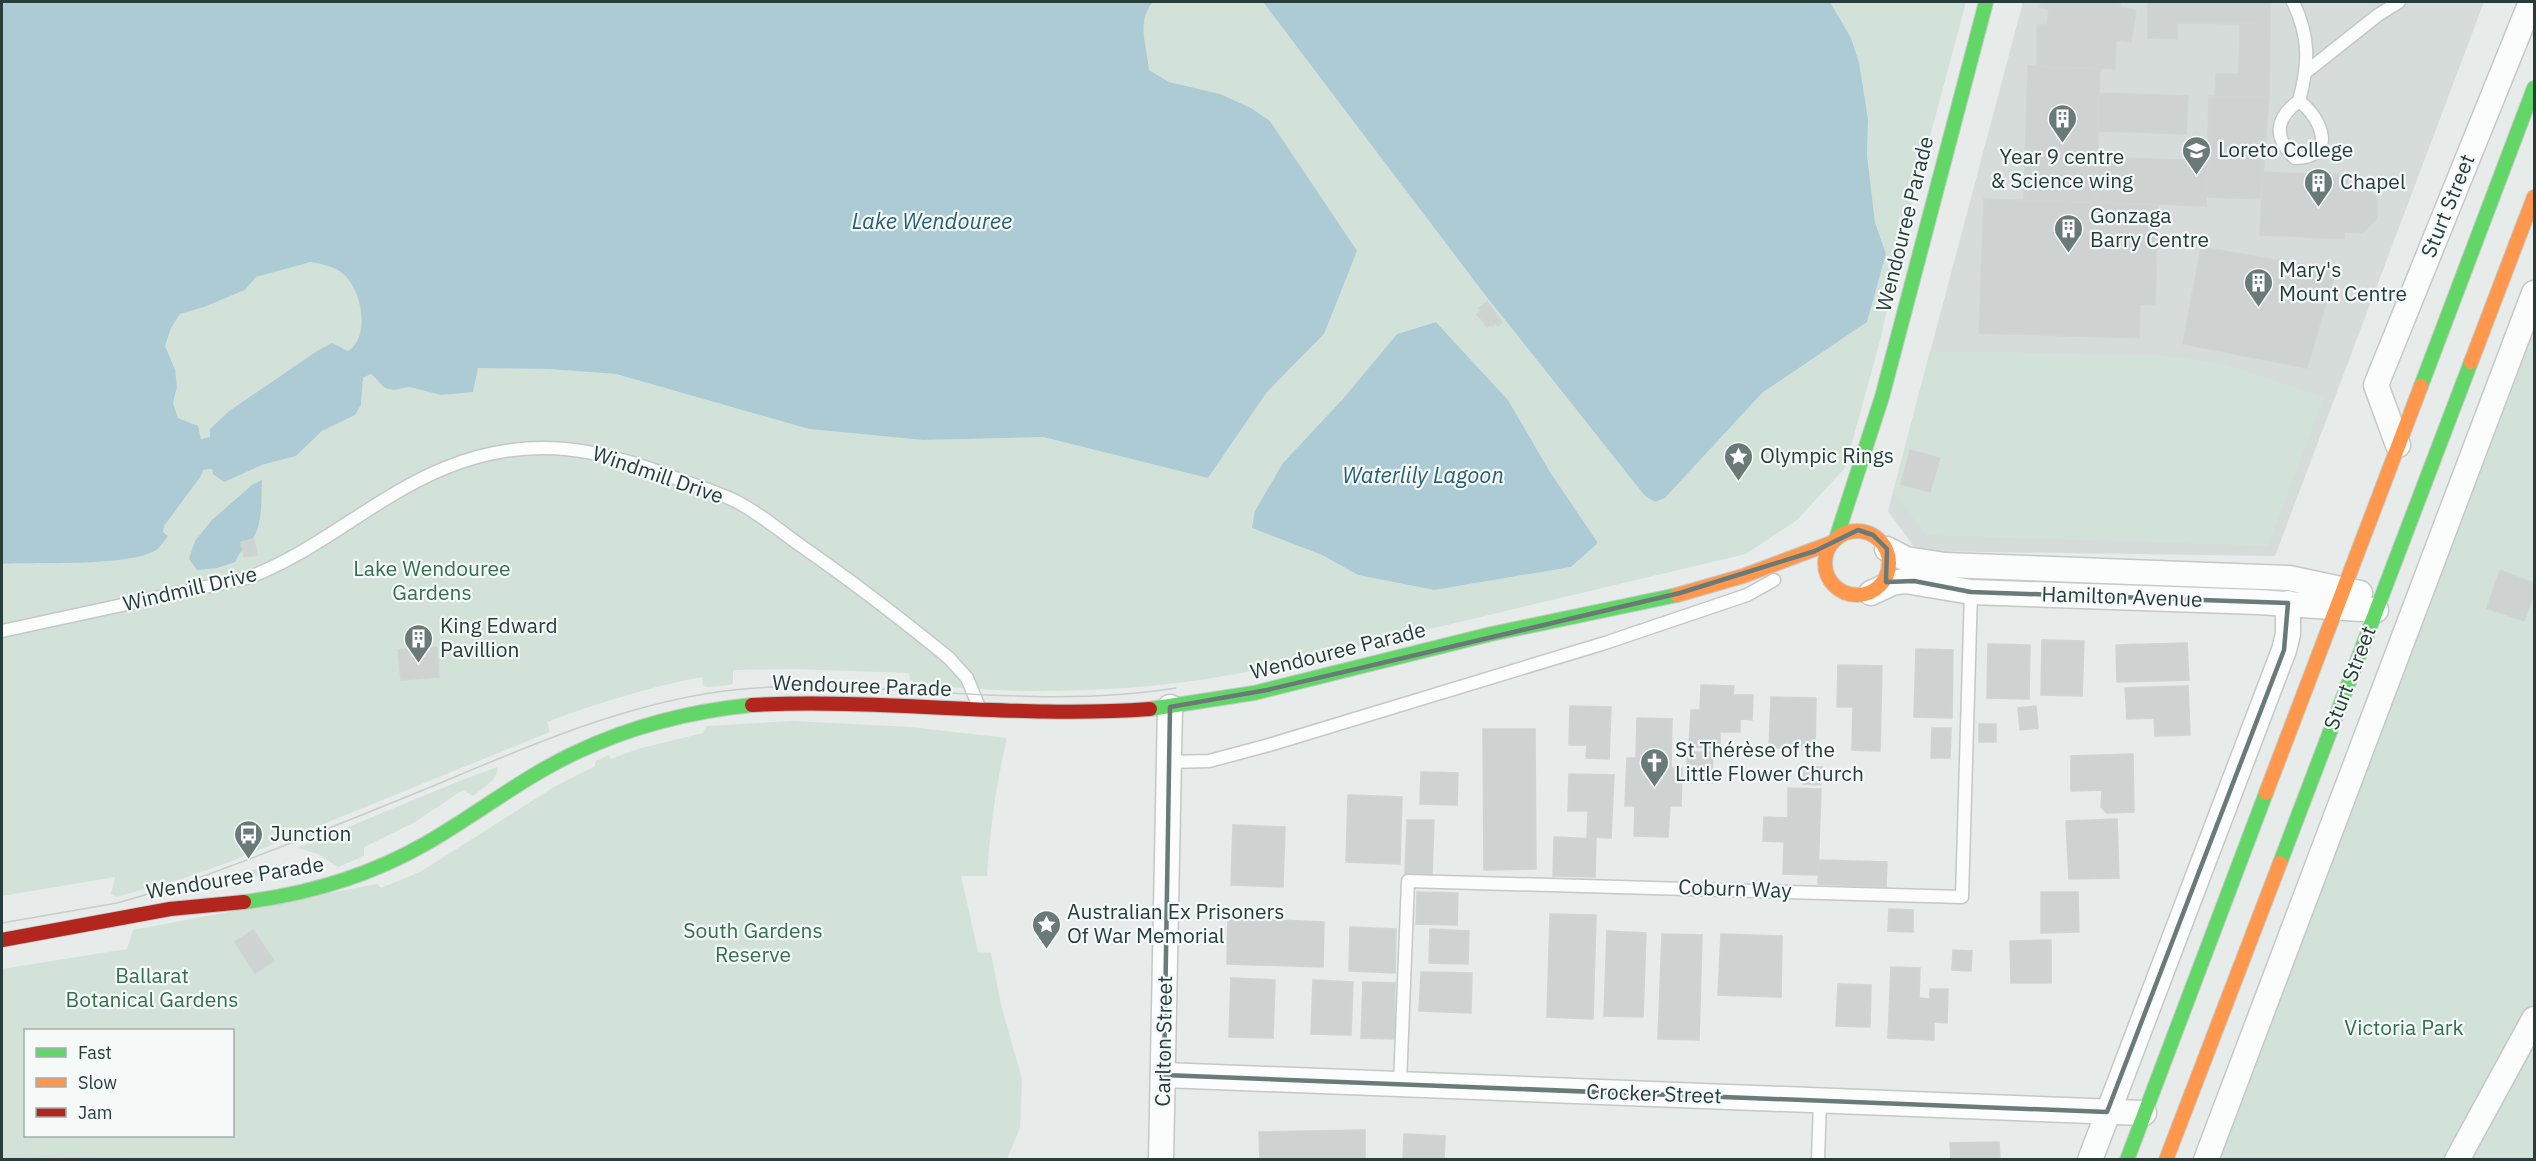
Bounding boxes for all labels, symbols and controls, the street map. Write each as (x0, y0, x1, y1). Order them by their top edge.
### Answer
building icon: Year 9 centre & Science wing (2046, 102, 2078, 144)
street label: Wendouree Parade (1869, 133, 1939, 314)
school or university icon: Loreto College (2181, 134, 2213, 176)
place label: Loreto College (2218, 135, 2353, 163)
place label: Year 9 centre & Science wing (1991, 142, 2133, 194)
street label: Sturt Street (2414, 150, 2481, 262)
building icon: Chapel (2303, 166, 2335, 208)
place label: Chapel (2340, 167, 2406, 195)
place label: Gonzaga Barry Centre (2090, 201, 2209, 253)
water label: Lake Wendouree (852, 206, 1012, 235)
building icon: Gonzaga Barry Centre (2053, 212, 2085, 254)
place label: Mary's Mount Centre (2279, 255, 2407, 307)
building icon: Mary's Mount Centre (2242, 266, 2274, 308)
street label: Windmill Drive (589, 439, 727, 510)
place icon: Olympic Rings (1723, 440, 1755, 482)
place label: Olympic Rings (1760, 441, 1894, 469)
water label: Waterlily Lagoon (1342, 460, 1504, 489)
park label: Lake Wendouree Gardens (353, 554, 511, 606)
street label: Windmill Drive (120, 559, 260, 617)
street label: Hamilton Avenue (2041, 579, 2203, 613)
place label: King Edward Pavillion (440, 611, 558, 663)
street label: Wendouree Parade (1247, 615, 1428, 685)
building icon: King Edward Pavillion (403, 622, 435, 664)
street label: Sturt Street (2316, 622, 2382, 734)
street label: Wendouree Parade (772, 668, 952, 702)
place label: St Thérèse of the Little Flower Church (1675, 735, 1864, 787)
church icon: St Thérèse of the Little Flower Church (1638, 746, 1670, 788)
bus stop icon: Junction (233, 818, 265, 860)
place label: Junction (270, 819, 351, 847)
street label: Wendouree Parade (144, 849, 326, 905)
street label: Coburn Way (1678, 872, 1793, 904)
place label: Australian Ex Prisoners Of War Memorial (1067, 897, 1284, 949)
place icon: Australian Ex Prisoners Of War Memorial (1030, 908, 1062, 950)
park label: South Gardens Reserve (683, 916, 823, 968)
park label: Ballarat Botanical Gardens (66, 961, 238, 1013)
street label: Carlton Street (1148, 975, 1178, 1107)
park label: Victoria Park (2344, 1013, 2464, 1041)
legend (24, 1029, 234, 1137)
text: Fast (78, 1041, 112, 1064)
text: Slow (78, 1071, 117, 1094)
street label: Crocker Street (1586, 1077, 1722, 1109)
text: Jam (78, 1101, 113, 1124)

